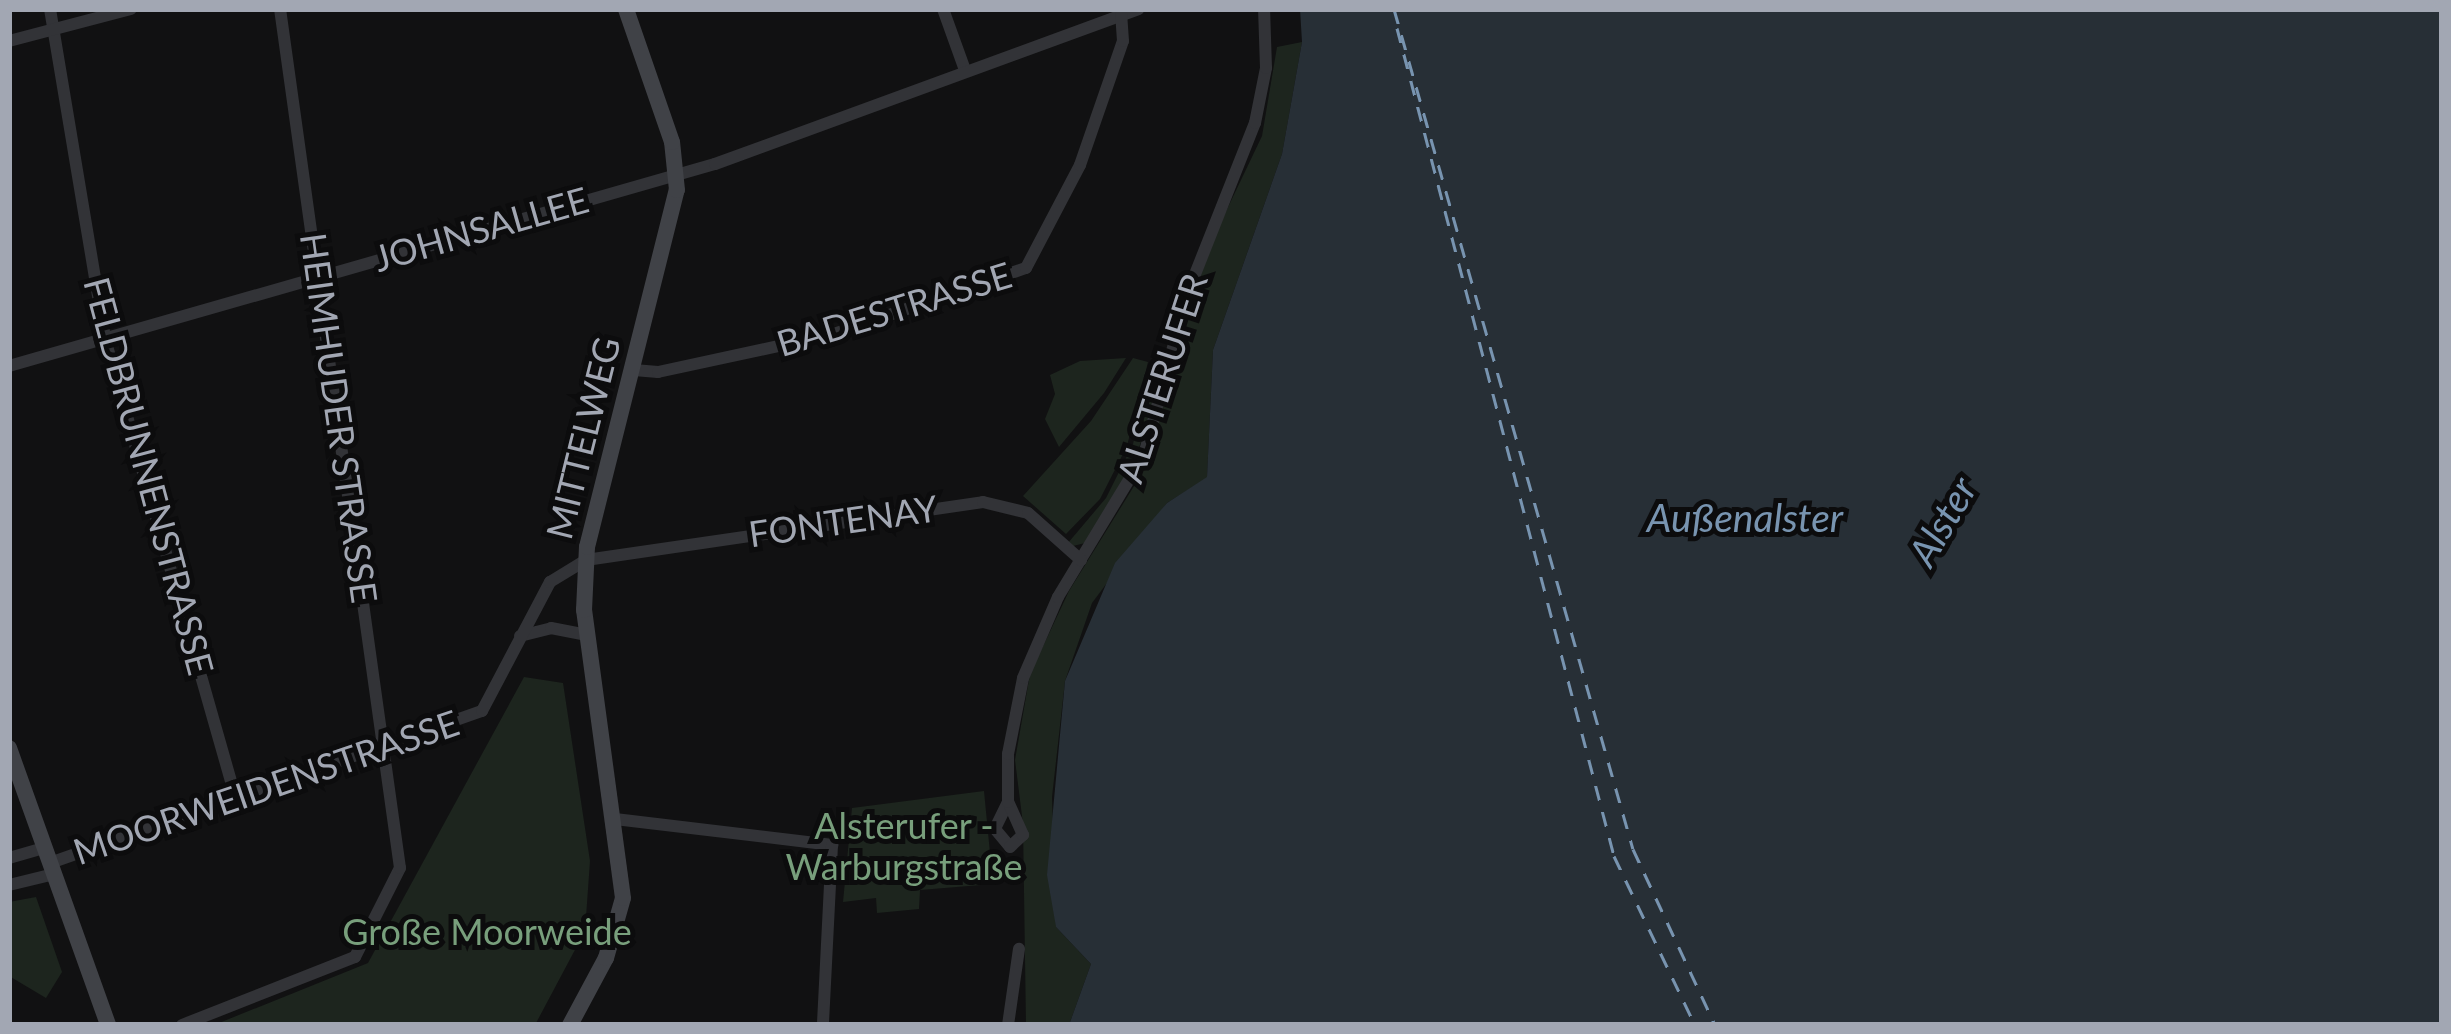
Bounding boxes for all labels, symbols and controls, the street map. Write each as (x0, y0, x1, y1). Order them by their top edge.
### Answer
street label: JOHNSALLEE (369, 178, 593, 280)
street label: HEIMHUDER STRASSE (292, 230, 386, 606)
street label: BADESTRASSE (771, 253, 1017, 365)
street label: ALSTERUFER (1108, 268, 1216, 488)
street label: FELDBRUNNENSTRASSE (75, 272, 223, 680)
street label: MITTELWEG (537, 332, 629, 544)
water label: Alster (1898, 468, 1986, 574)
street label: FONTENAY (746, 486, 940, 556)
water label: Außenalster (1647, 494, 1843, 540)
street label: MOORWEIDENSTRASSE (68, 701, 464, 873)
park label: Alsterufer - Warburgstraße (786, 803, 1022, 888)
park label: Große Moorweide (342, 910, 632, 954)

